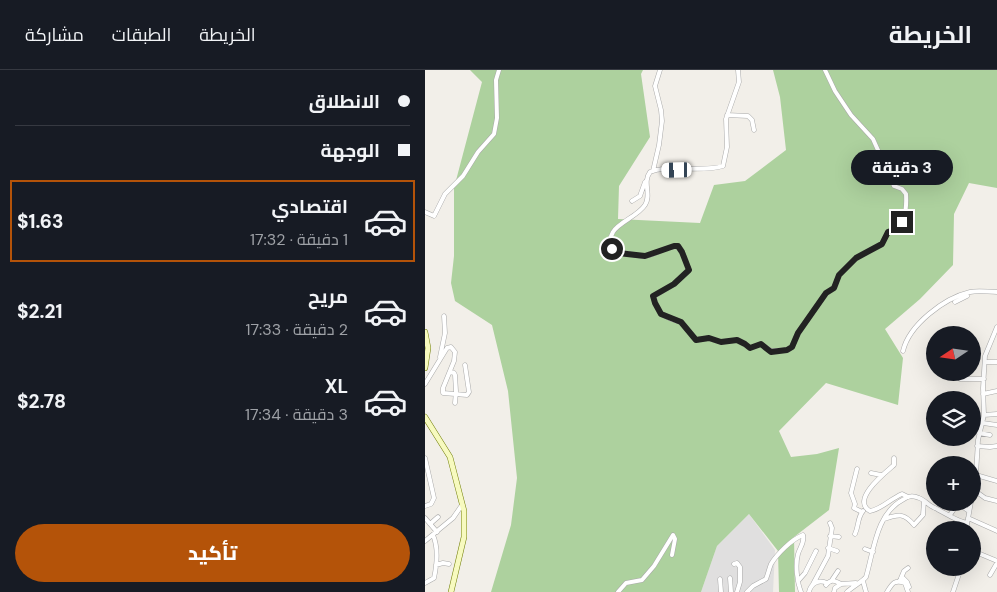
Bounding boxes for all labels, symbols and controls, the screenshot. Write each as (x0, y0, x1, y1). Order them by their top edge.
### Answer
text: الخريطة (889, 19, 972, 50)
text: مشاركة (25, 23, 84, 47)
text: الطبقات (112, 23, 171, 47)
text: الخريطة (199, 23, 256, 47)
text: الانطلاق (309, 89, 380, 114)
text: الوجهة (320, 138, 380, 163)
callout: 3 دقيقة (851, 150, 953, 184)
text: 3 دقيقة (872, 157, 932, 178)
car (661, 162, 692, 178)
text: اقتصادي (272, 194, 348, 219)
icon: car (363, 199, 408, 244)
text: $1.63 (17, 209, 63, 234)
route end (891, 211, 913, 233)
text: 1 دقيقة · 17:32 (250, 229, 348, 250)
route start (601, 238, 623, 260)
text: مريح (308, 284, 348, 309)
icon: car (363, 289, 408, 334)
text: $2.21 (17, 299, 62, 324)
text: 2 دقيقة · 17:33 (246, 319, 348, 340)
north arrow (926, 326, 981, 381)
map controls (926, 326, 981, 576)
text: XL (325, 374, 348, 399)
icon: car (363, 379, 408, 424)
text: $2.78 (17, 389, 66, 414)
button: layers (926, 391, 981, 446)
text: 3 دقيقة · 17:34 (245, 404, 348, 425)
button: + (926, 456, 981, 511)
button: − (926, 521, 981, 576)
button: تأكيد (15, 524, 410, 582)

